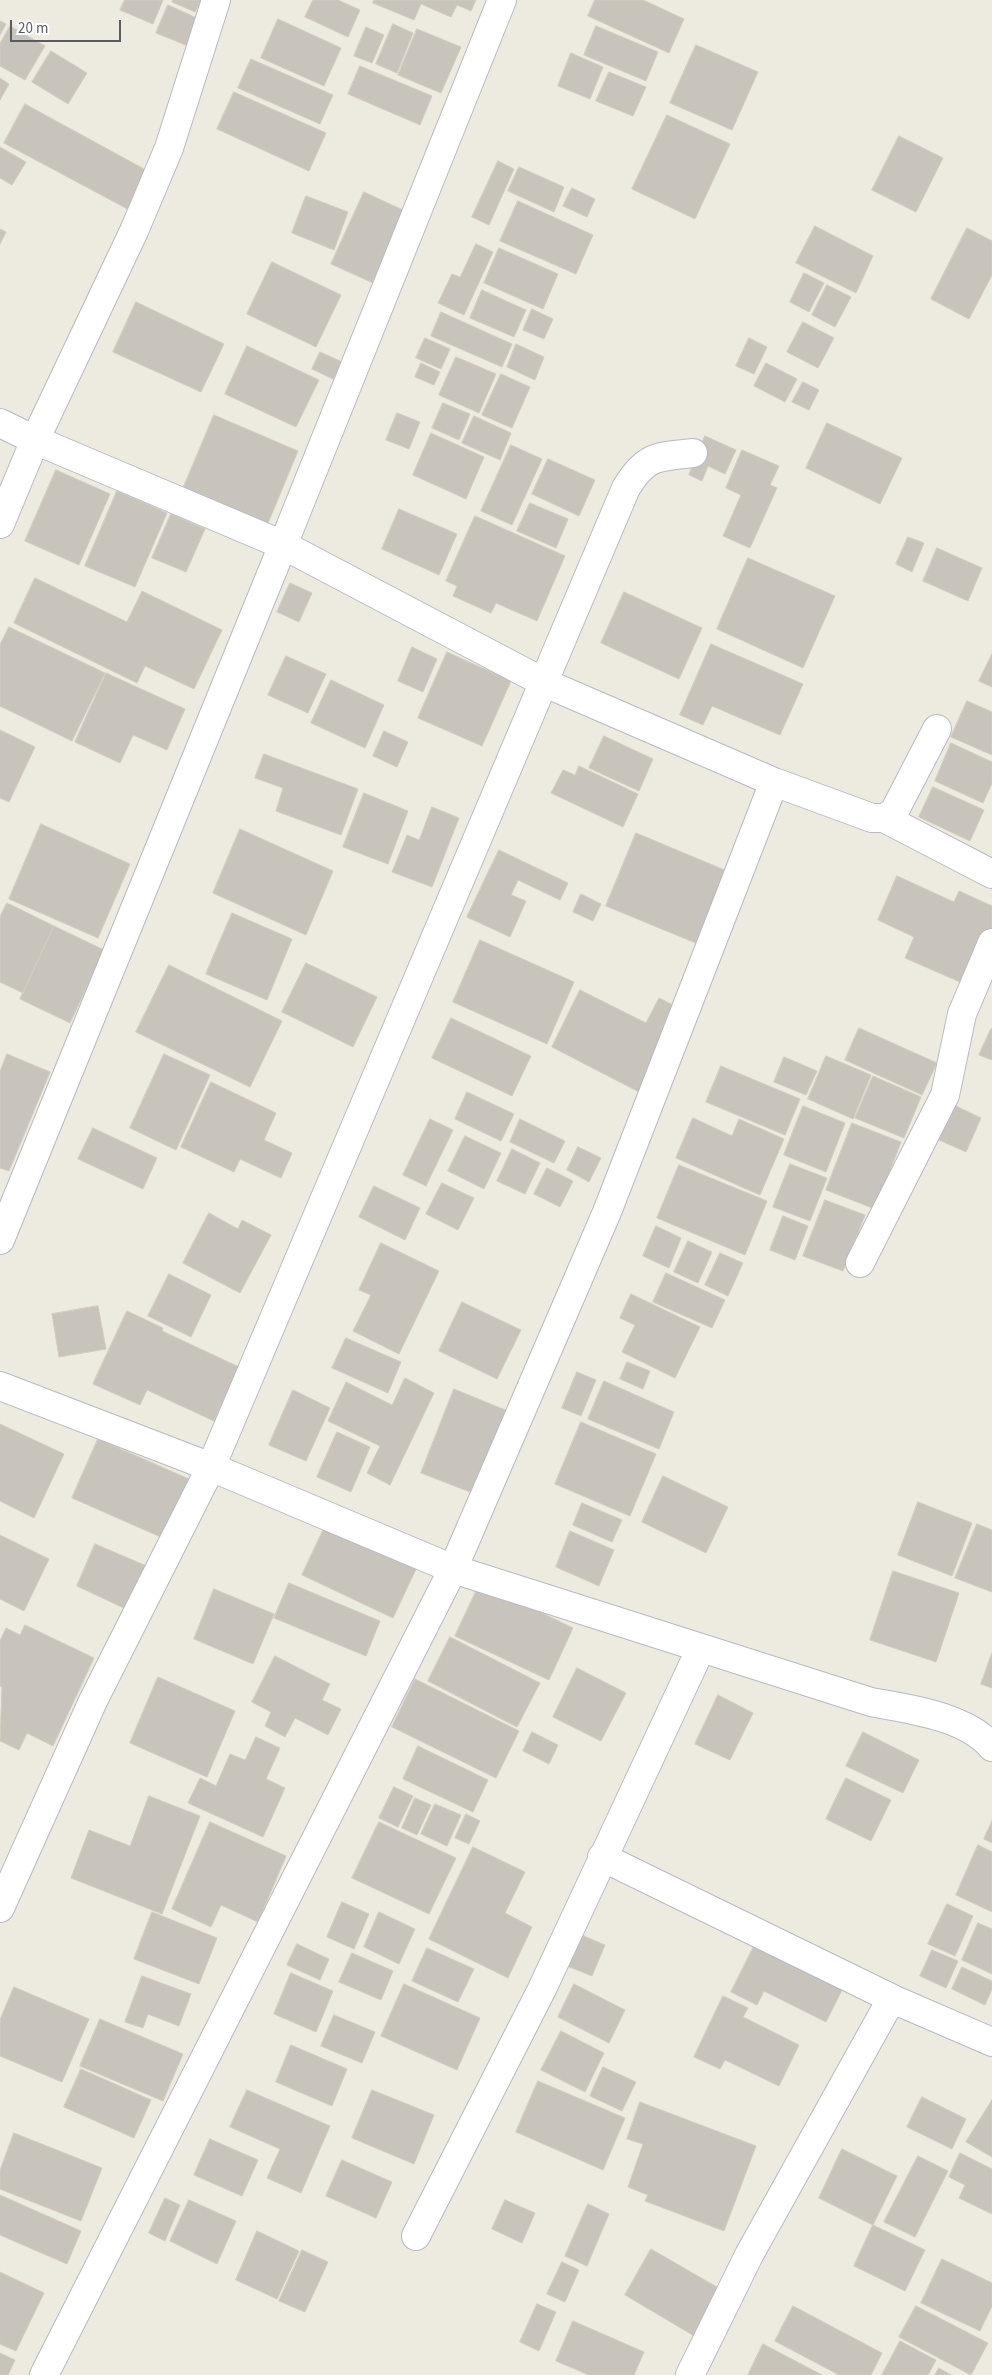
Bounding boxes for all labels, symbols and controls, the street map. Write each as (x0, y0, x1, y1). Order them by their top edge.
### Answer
scale bar (12, 10, 124, 42)
text: 20 m (18, 18, 48, 39)

